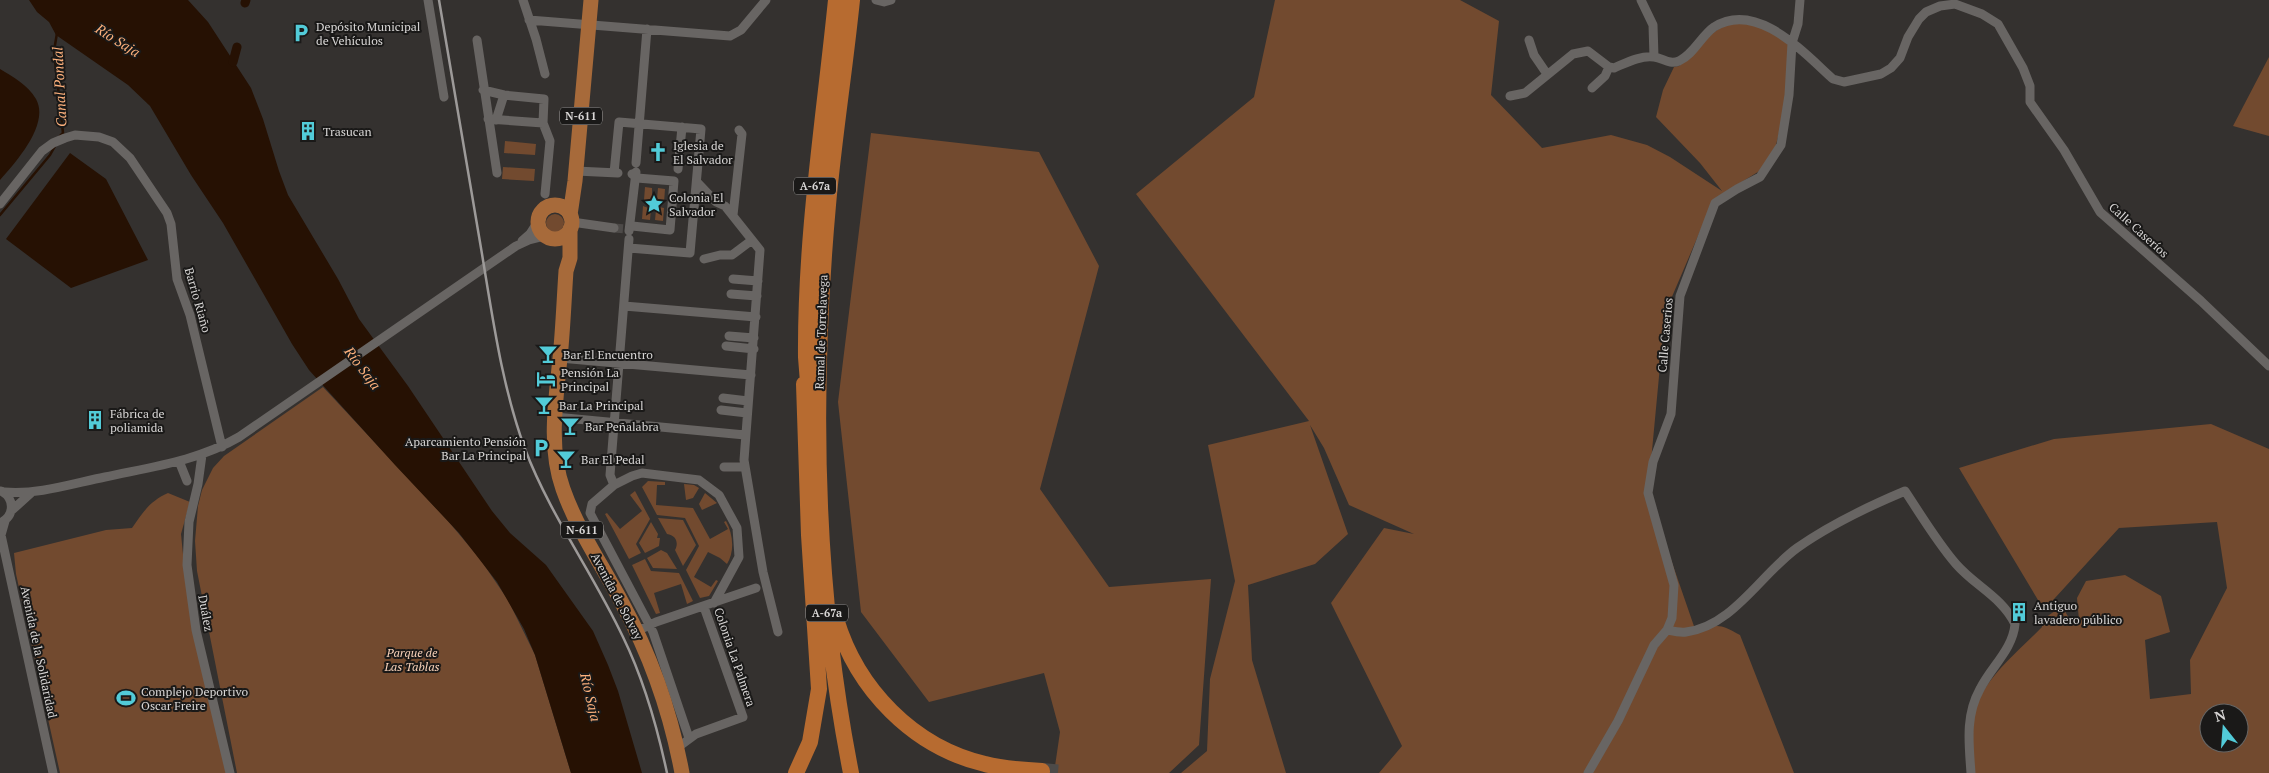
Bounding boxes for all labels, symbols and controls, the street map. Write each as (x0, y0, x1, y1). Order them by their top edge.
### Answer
water label: Río Saja (91, 18, 144, 61)
place label: Depósito Municipal de Vehículos (316, 19, 421, 48)
parking icon: Depósito Municipal de Vehículos (290, 22, 312, 44)
water label: Canal Pondal (47, 46, 71, 128)
road number: N-611 (560, 108, 602, 124)
building icon: Trasucan (297, 120, 319, 142)
place label: Trasucan (323, 124, 372, 139)
place label: Iglesia de El Salvador (673, 138, 733, 167)
church icon: Iglesia de El Salvador (647, 141, 669, 163)
road number: A-67a (794, 178, 836, 195)
place label: Colonia El Salvador (669, 190, 724, 219)
place icon: Colonia El Salvador (643, 193, 665, 215)
street label: Calle Caseríos (2106, 199, 2172, 261)
street label: Barrio Riaño (182, 266, 215, 335)
street label: Ramal de Torrelavega (812, 274, 830, 390)
street label: Calle Caserios (1654, 297, 1676, 373)
water label: Río Saja (340, 342, 385, 393)
bar icon: Bar El Encuentro (537, 343, 559, 365)
place label: Bar El Encuentro (563, 347, 653, 362)
place label: Pensión La Principal (561, 365, 619, 394)
hotel icon: Pensión La Principal (535, 368, 557, 390)
bar icon: Bar La Principal (533, 394, 555, 416)
place label: Bar La Principal (559, 398, 644, 413)
place label: Fábrica de poliamida (110, 406, 165, 435)
building icon: Fábrica de poliamida (84, 409, 106, 431)
bar icon: Bar Peñalabra (559, 415, 581, 437)
place label: Bar Peñalabra (585, 419, 659, 434)
place label: Aparcamiento Pensión Bar La Principal (405, 434, 526, 463)
parking icon: Aparcamiento Pensión Bar La Principal (530, 437, 552, 459)
bar icon: Bar El Pedal (555, 448, 577, 470)
place label: Bar El Pedal (581, 452, 645, 467)
road number: N-611 (561, 522, 603, 538)
street label: Avenida de Solvay (588, 550, 647, 643)
street label: Avenida de la Solidaridad (18, 585, 60, 720)
street label: Duález (195, 594, 217, 633)
place label: Antiguo lavadero público (2034, 598, 2122, 627)
building icon: Antiguo lavadero público (2008, 601, 2030, 623)
road number: A-67a (806, 604, 848, 622)
street label: Colonia La Palmera (711, 606, 759, 708)
park label: Parque de Las Tablas (383, 645, 440, 674)
water label: Río Saja (576, 670, 606, 723)
place label: Complejo Deportivo Oscar Freire (141, 684, 248, 713)
sports icon: Complejo Deportivo Oscar Freire (115, 687, 137, 709)
north arrow (2199, 703, 2249, 753)
text: N (2212, 704, 2228, 726)

